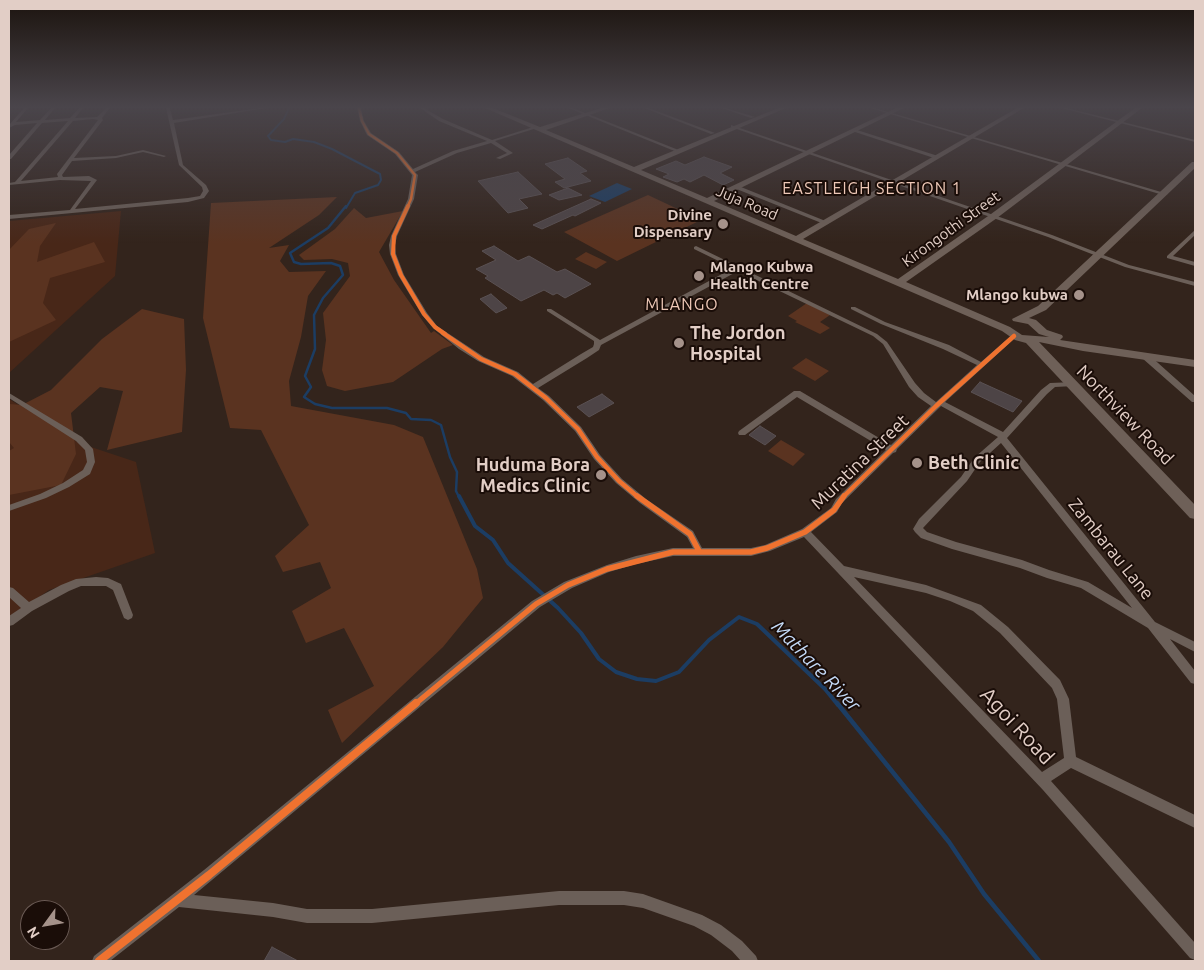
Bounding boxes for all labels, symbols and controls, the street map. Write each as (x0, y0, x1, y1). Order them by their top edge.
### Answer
district label: EASTLEIGH SECTION 1 (780, 179, 964, 199)
street label: Juja Road (713, 182, 781, 224)
street label: Kirongothi Street (898, 187, 1004, 271)
place label: Divine Dispensary (634, 206, 712, 241)
marker: Divine Dispensary (716, 217, 730, 231)
place label: Mlango Kubwa Health Centre (710, 258, 813, 293)
marker: Mlango Kubwa Health Centre (692, 269, 706, 283)
place label: Mlango kubwa (966, 286, 1068, 304)
marker: Mlango kubwa (1072, 288, 1086, 302)
district label: MLANGO (645, 295, 719, 315)
place label: The Jordon Hospital (690, 322, 786, 364)
marker: The Jordon Hospital (672, 336, 686, 350)
street label: Northview Road (1072, 361, 1178, 469)
street label: Muratina Street (807, 410, 913, 514)
place label: Beth Clinic (928, 452, 1019, 474)
place label: Huduma Bora Medics Clinic (476, 454, 590, 496)
marker: Beth Clinic (910, 456, 924, 470)
marker: Huduma Bora Medics Clinic (594, 468, 608, 482)
street label: Zambarau Lane (1064, 494, 1158, 604)
water label: Mathare River (767, 616, 865, 716)
street label: Agoi Road (975, 682, 1059, 770)
north arrow (20, 900, 70, 950)
text: N (24, 924, 43, 941)

